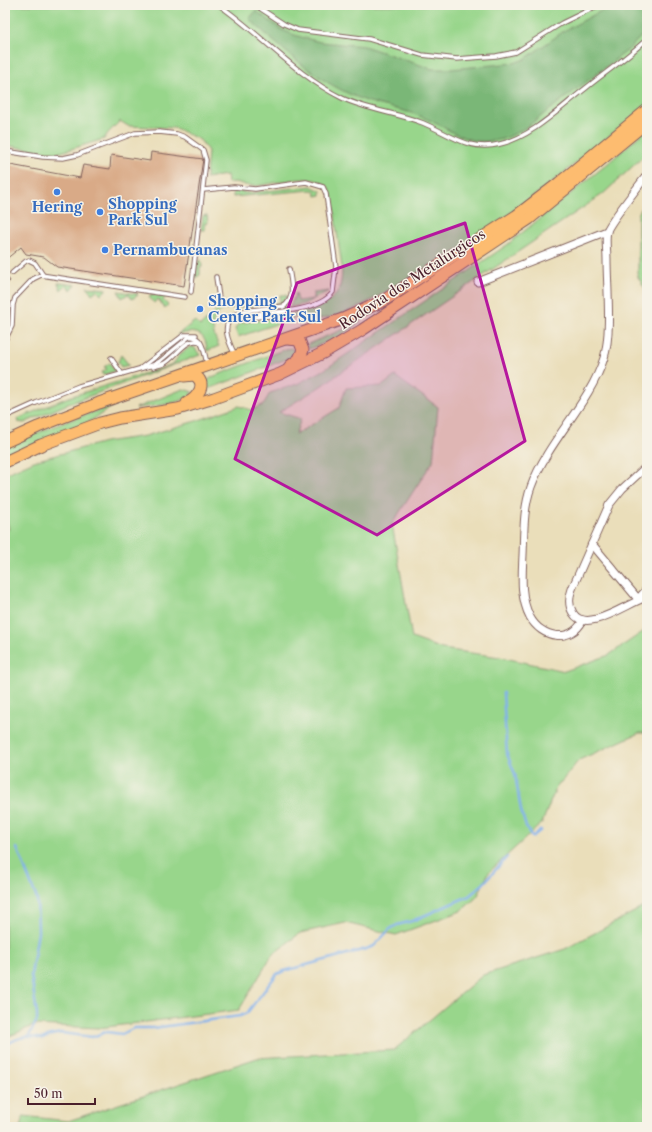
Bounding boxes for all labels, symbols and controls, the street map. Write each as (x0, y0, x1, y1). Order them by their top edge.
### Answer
marker: Hering (52, 187, 62, 197)
place label: Shopping Park Sul (108, 195, 178, 229)
place label: Hering (32, 198, 83, 216)
marker: Shopping Park Sul (95, 207, 105, 217)
street label: Rodovia dos Metalúrgicos (335, 225, 489, 333)
place label: Pernambucanas (113, 241, 228, 259)
marker: Pernambucanas (100, 245, 110, 255)
place label: Shopping Center Park Sul (208, 292, 321, 326)
marker: Shopping Center Park Sul (195, 304, 205, 314)
scale bar (28, 1080, 95, 1106)
text: 50 m (34, 1086, 63, 1101)

